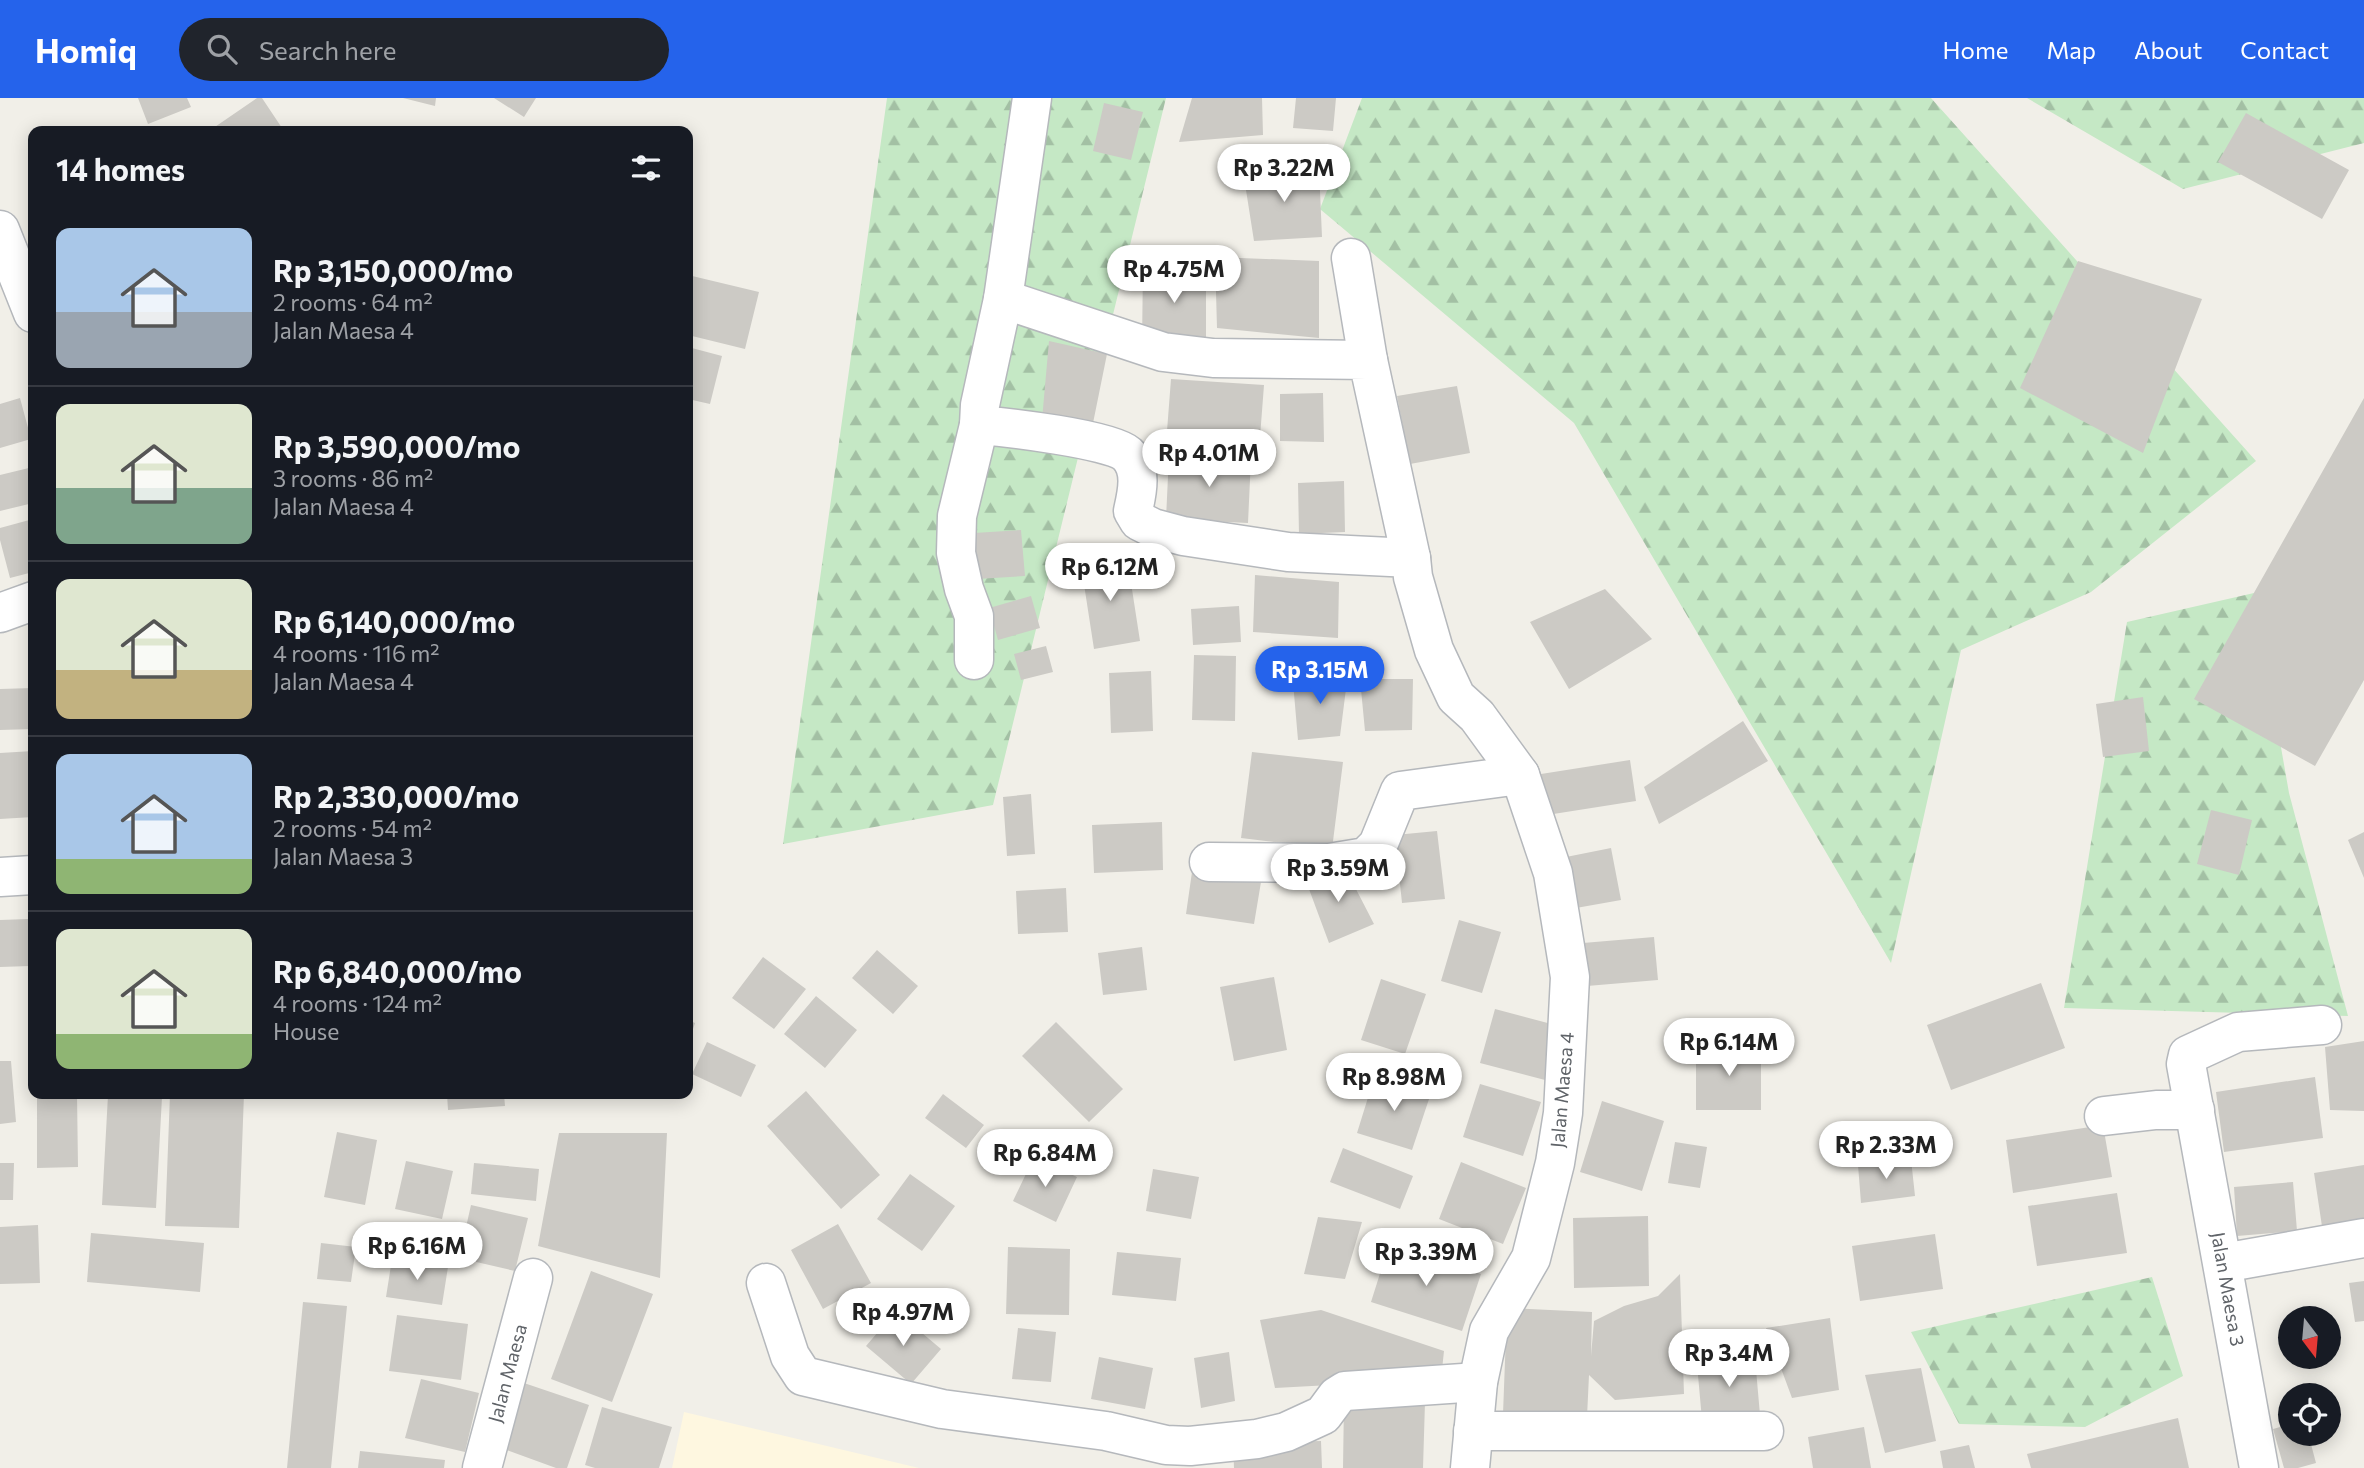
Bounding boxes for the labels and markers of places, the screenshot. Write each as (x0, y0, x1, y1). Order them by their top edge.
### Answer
pin: Rp 3.22M (1212, 144, 1356, 204)
pin: Rp 4.75M (1102, 246, 1246, 305)
pin: Rp 4.01M (1137, 430, 1281, 489)
pin: Rp 6.12M (1038, 544, 1182, 603)
pin: Rp 3.15M (1248, 646, 1392, 706)
pin: Rp 3.59M (1266, 844, 1410, 904)
pin: Rp 6.14M (1657, 1018, 1801, 1078)
pin: Rp 8.98M (1322, 1054, 1466, 1113)
pin: Rp 2.33M (1814, 1122, 1958, 1181)
pin: Rp 6.84M (973, 1130, 1117, 1189)
pin: Rp 6.16M (345, 1222, 489, 1282)
pin: Rp 3.39M (1354, 1228, 1498, 1288)
pin: Rp 4.97M (831, 1288, 975, 1348)
pin: Rp 3.4M (1664, 1330, 1794, 1389)

